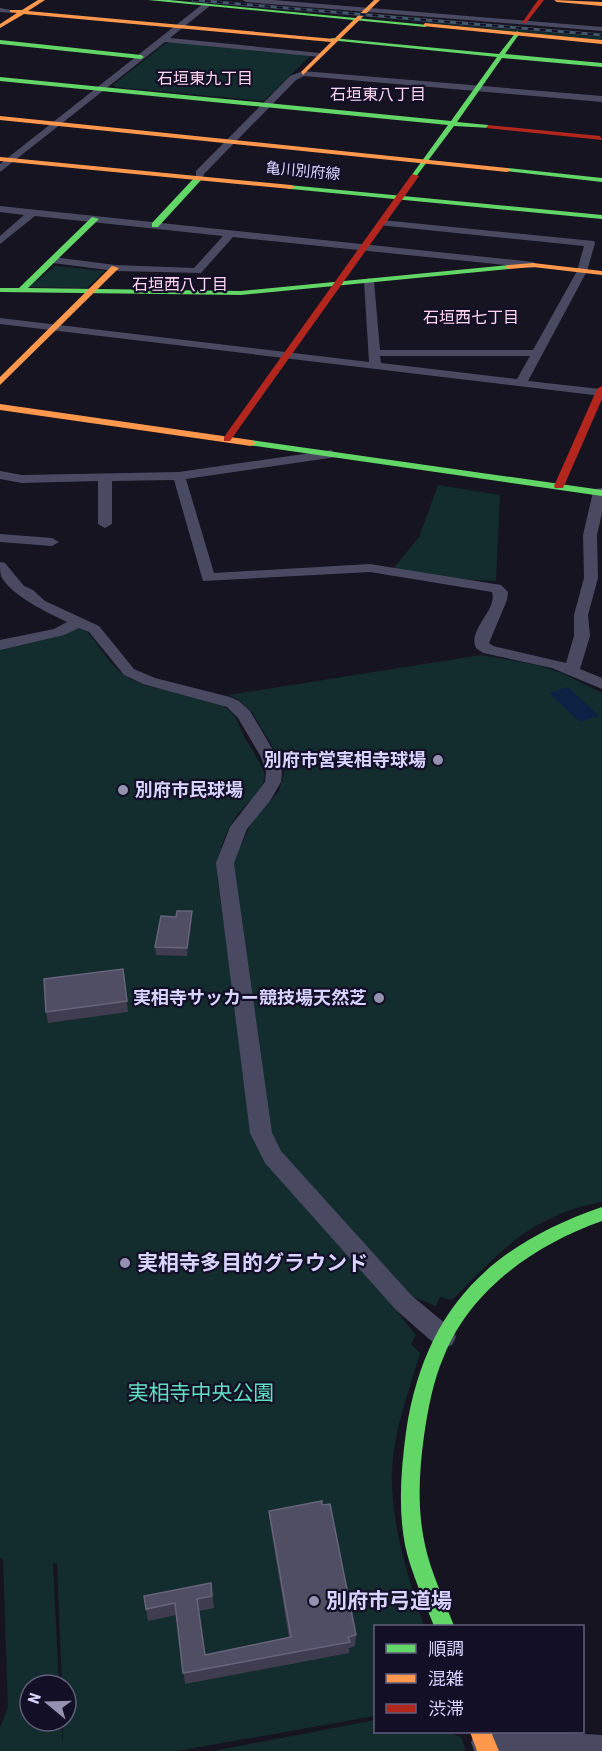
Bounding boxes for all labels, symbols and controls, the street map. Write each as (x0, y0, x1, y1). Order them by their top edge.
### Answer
district label: 石垣東九丁目 (157, 69, 253, 88)
district label: 石垣東八丁目 (330, 85, 426, 104)
street label: 亀川別府線 (265, 159, 341, 183)
district label: 石垣西八丁目 (132, 275, 228, 294)
district label: 石垣西七丁目 (423, 308, 519, 327)
place label: 別府市営実相寺球場 (264, 749, 426, 770)
marker: 別府市営実相寺球場 (431, 753, 445, 767)
place label: 別府市民球場 (135, 779, 243, 800)
marker: 別府市民球場 (116, 783, 130, 797)
place label: 実相寺サッカー競技場天然芝 (133, 987, 367, 1008)
marker: 実相寺サッカー競技場天然芝 (372, 991, 386, 1005)
place label: 実相寺多目的グラウンド (137, 1251, 368, 1275)
marker: 実相寺多目的グラウンド (118, 1256, 132, 1270)
park label: 実相寺中央公園 (128, 1381, 275, 1405)
place label: 別府市弓道場 (326, 1589, 452, 1613)
marker: 別府市弓道場 (307, 1594, 321, 1608)
legend (374, 1625, 584, 1733)
text: 順調 (428, 1638, 464, 1659)
text: 混雑 (428, 1668, 464, 1689)
north arrow (18, 1673, 78, 1733)
text: N (24, 1691, 45, 1706)
text: 渋滞 (428, 1698, 464, 1719)

